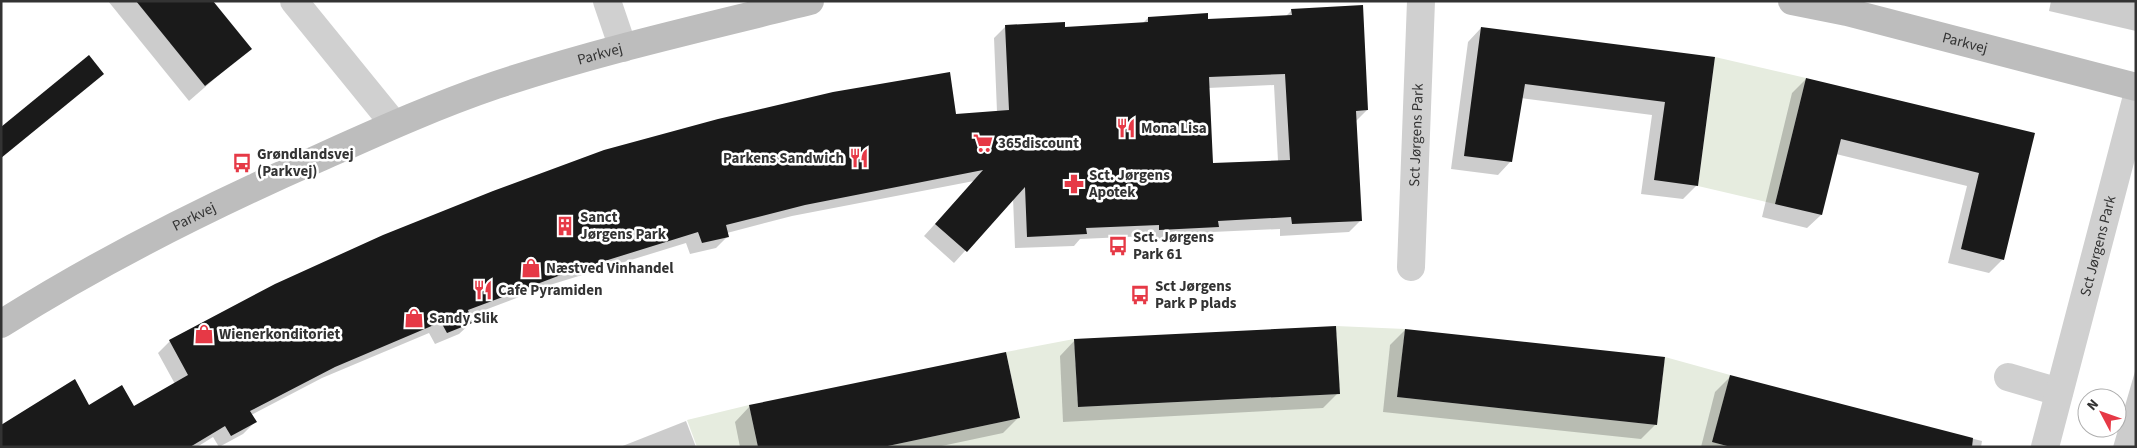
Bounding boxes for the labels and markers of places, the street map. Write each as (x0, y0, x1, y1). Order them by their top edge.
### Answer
restaurant icon: Mona Lisa (1115, 117, 1137, 139)
place label: Mona Lisa (1141, 118, 1207, 139)
supermarket icon: 365discount (972, 132, 994, 154)
place label: 365discount (998, 133, 1079, 154)
place label: Grøndlandsvej (Parkvej) (257, 144, 354, 182)
restaurant icon: Parkens Sandwich (848, 147, 870, 169)
place label: Parkens Sandwich (723, 148, 844, 169)
bus stop icon: Grøndlandsvej (Parkvej) (231, 152, 253, 174)
place label: Sct. Jørgens Apotek (1088, 165, 1170, 203)
pharmacy icon: Sct. Jørgens Apotek (1063, 173, 1085, 195)
place label: Sanct Jørgens Park (580, 207, 667, 245)
building icon: Sanct Jørgens Park (554, 215, 576, 237)
place label: Sct. Jørgens Park 61 (1133, 227, 1214, 265)
bus stop icon: Sct. Jørgens Park 61 (1107, 235, 1129, 257)
shop icon: Næstved Vinhandel (520, 257, 542, 279)
place label: Næstved Vinhandel (546, 258, 674, 279)
place label: Sct Jørgens Park P plads (1155, 276, 1237, 314)
restaurant icon: Cafe Pyramiden (472, 279, 494, 301)
place label: Cafe Pyramiden (498, 280, 603, 301)
bus stop icon: Sct Jørgens Park P plads (1129, 284, 1151, 306)
shop icon: Sandy Slik (403, 307, 425, 329)
place label: Sandy Slik (429, 308, 499, 329)
shop icon: Wienerkonditoriet (193, 323, 215, 345)
place label: Wienerkonditoriet (219, 324, 340, 345)

